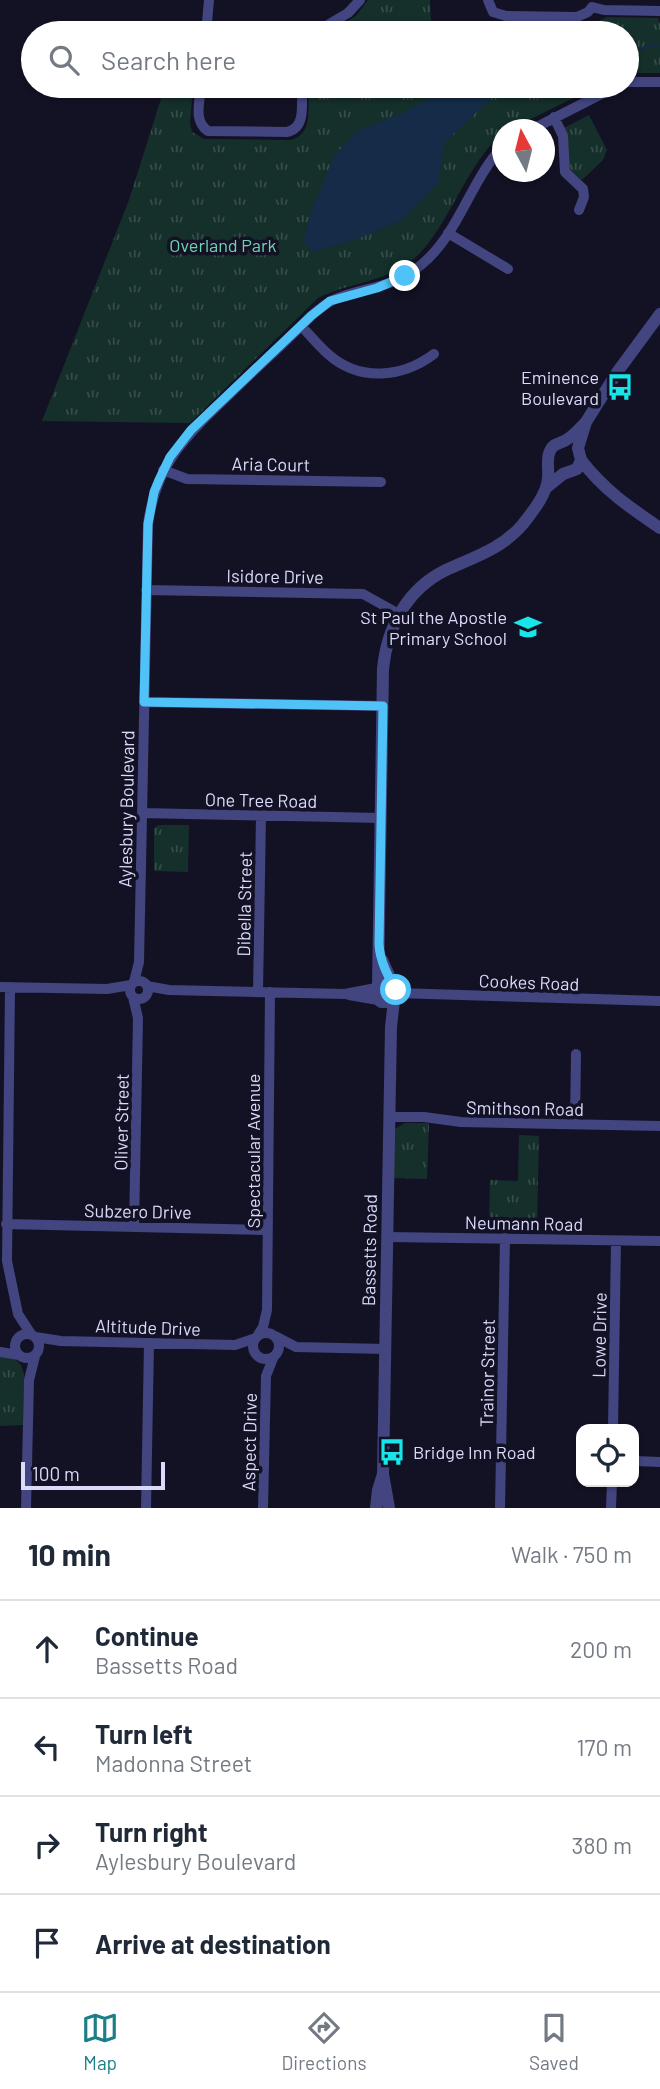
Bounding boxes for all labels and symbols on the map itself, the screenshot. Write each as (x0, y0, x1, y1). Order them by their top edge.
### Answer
north arrow (492, 119, 555, 182)
park label: Overland Park (169, 234, 277, 256)
route end (389, 260, 420, 291)
place label: Eminence Boulevard (521, 366, 599, 409)
bus stop icon: Eminence Boulevard (605, 372, 635, 402)
street label: Aria Court (232, 452, 310, 476)
street label: Isidore Drive (226, 564, 324, 588)
place label: St Paul the Apostle Primary School (360, 606, 507, 649)
school or university icon: St Paul the Apostle Primary School (513, 612, 543, 642)
street label: Aylesbury Boulevard (114, 730, 138, 888)
street label: One Tree Road (205, 788, 317, 812)
street label: Dibella Street (232, 851, 256, 957)
street label: Cookes Road (478, 969, 580, 995)
route start (380, 974, 411, 1005)
street label: Oliver Street (109, 1073, 133, 1171)
street label: Spectacular Avenue (242, 1074, 264, 1228)
street label: Smithson Road (466, 1096, 584, 1120)
street label: Bassetts Road (357, 1194, 381, 1306)
street label: Subzero Drive (84, 1199, 192, 1223)
street label: Neumann Road (465, 1211, 583, 1235)
street label: Lowe Drive (587, 1292, 611, 1378)
street label: Altitude Drive (95, 1314, 201, 1340)
street label: Trainor Street (475, 1319, 499, 1427)
street label: Aspect Drive (237, 1393, 261, 1491)
bus stop icon: Bridge Inn Road (377, 1437, 407, 1467)
place label: Bridge Inn Road (413, 1441, 536, 1463)
scale bar (21, 1459, 164, 1491)

